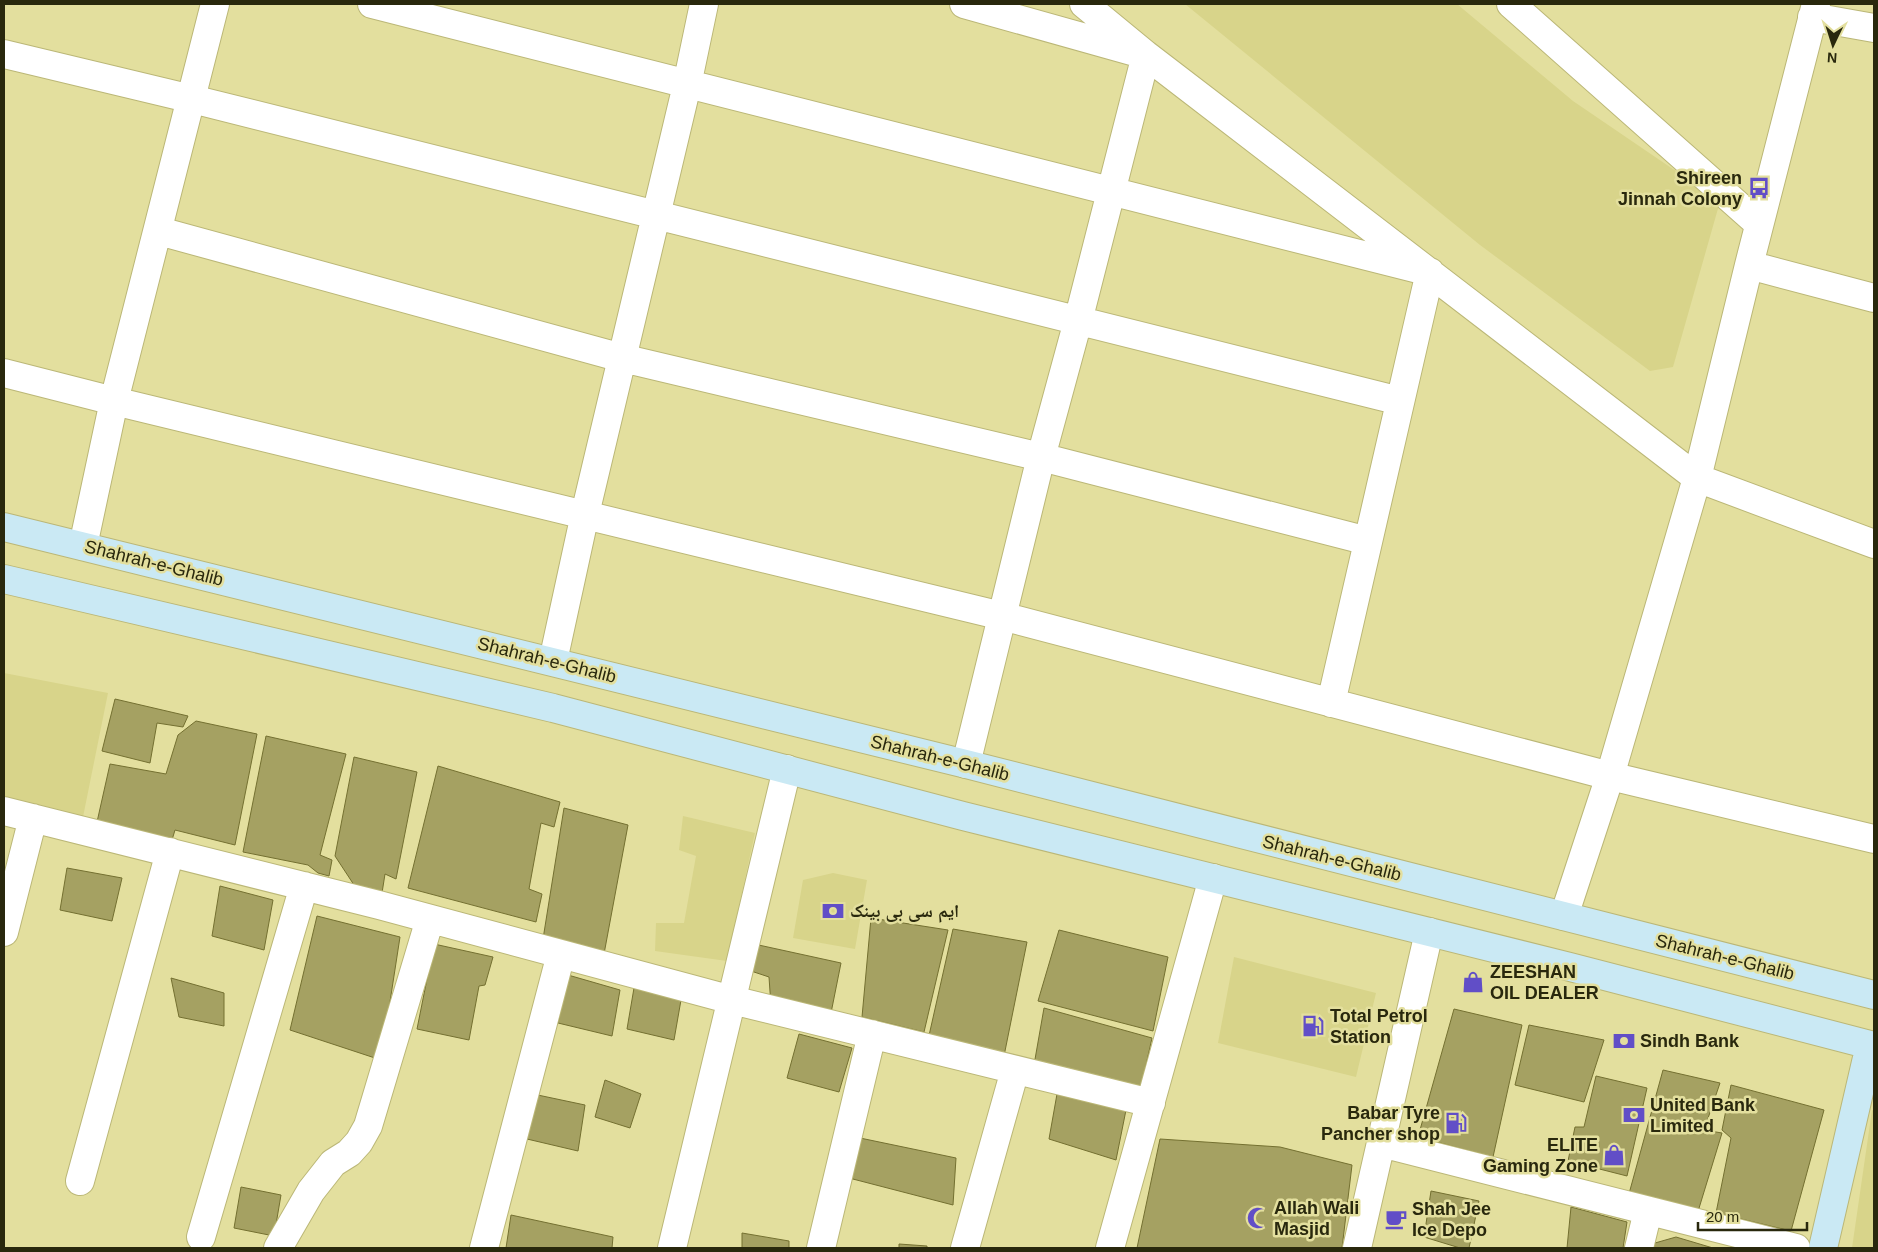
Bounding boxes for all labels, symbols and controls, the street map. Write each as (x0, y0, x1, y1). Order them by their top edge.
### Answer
north arrow (1808, 20, 1858, 70)
text: N (1826, 50, 1838, 66)
place label: Shireen Jinnah Colony (1618, 168, 1742, 209)
bus stop icon: Shireen Jinnah Colony (1746, 175, 1772, 201)
street label: Shahrah-e-Ghalib (83, 536, 225, 590)
street label: Shahrah-e-Ghalib (476, 633, 618, 687)
street label: Shahrah-e-Ghalib (869, 731, 1011, 785)
street label: Shahrah-e-Ghalib (1261, 831, 1403, 885)
bank icon: ایم سی بی بینک (820, 898, 846, 924)
place label: ایم سی بی بینک (850, 901, 959, 923)
street label: Shahrah-e-Ghalib (1654, 930, 1796, 984)
place label: ZEESHAN OIL DEALER (1490, 962, 1599, 1003)
shop icon: ZEESHAN OIL DEALER (1460, 969, 1486, 995)
place label: Total Petrol Station (1330, 1006, 1428, 1047)
fuel station icon: Total Petrol Station (1300, 1013, 1326, 1039)
bank icon: Sindh Bank (1611, 1028, 1637, 1054)
place label: Sindh Bank (1640, 1031, 1740, 1051)
place label: United Bank Limited (1650, 1095, 1756, 1136)
bank icon: United Bank Limited (1621, 1102, 1647, 1128)
place label: Babar Tyre Pancher shop (1321, 1103, 1440, 1144)
fuel station icon: Babar Tyre Pancher shop (1443, 1110, 1469, 1136)
place label: ELITE Gaming Zone (1483, 1135, 1598, 1176)
shop icon: ELITE Gaming Zone (1601, 1142, 1627, 1168)
place label: Allah Wali Masjid (1274, 1198, 1359, 1239)
place label: Shah Jee Ice Depo (1412, 1199, 1491, 1240)
scale bar (1698, 1200, 1807, 1232)
mosque icon: Allah Wali Masjid (1245, 1205, 1271, 1231)
cafe icon: Shah Jee Ice Depo (1383, 1206, 1409, 1232)
text: 20 m (1706, 1208, 1739, 1225)

